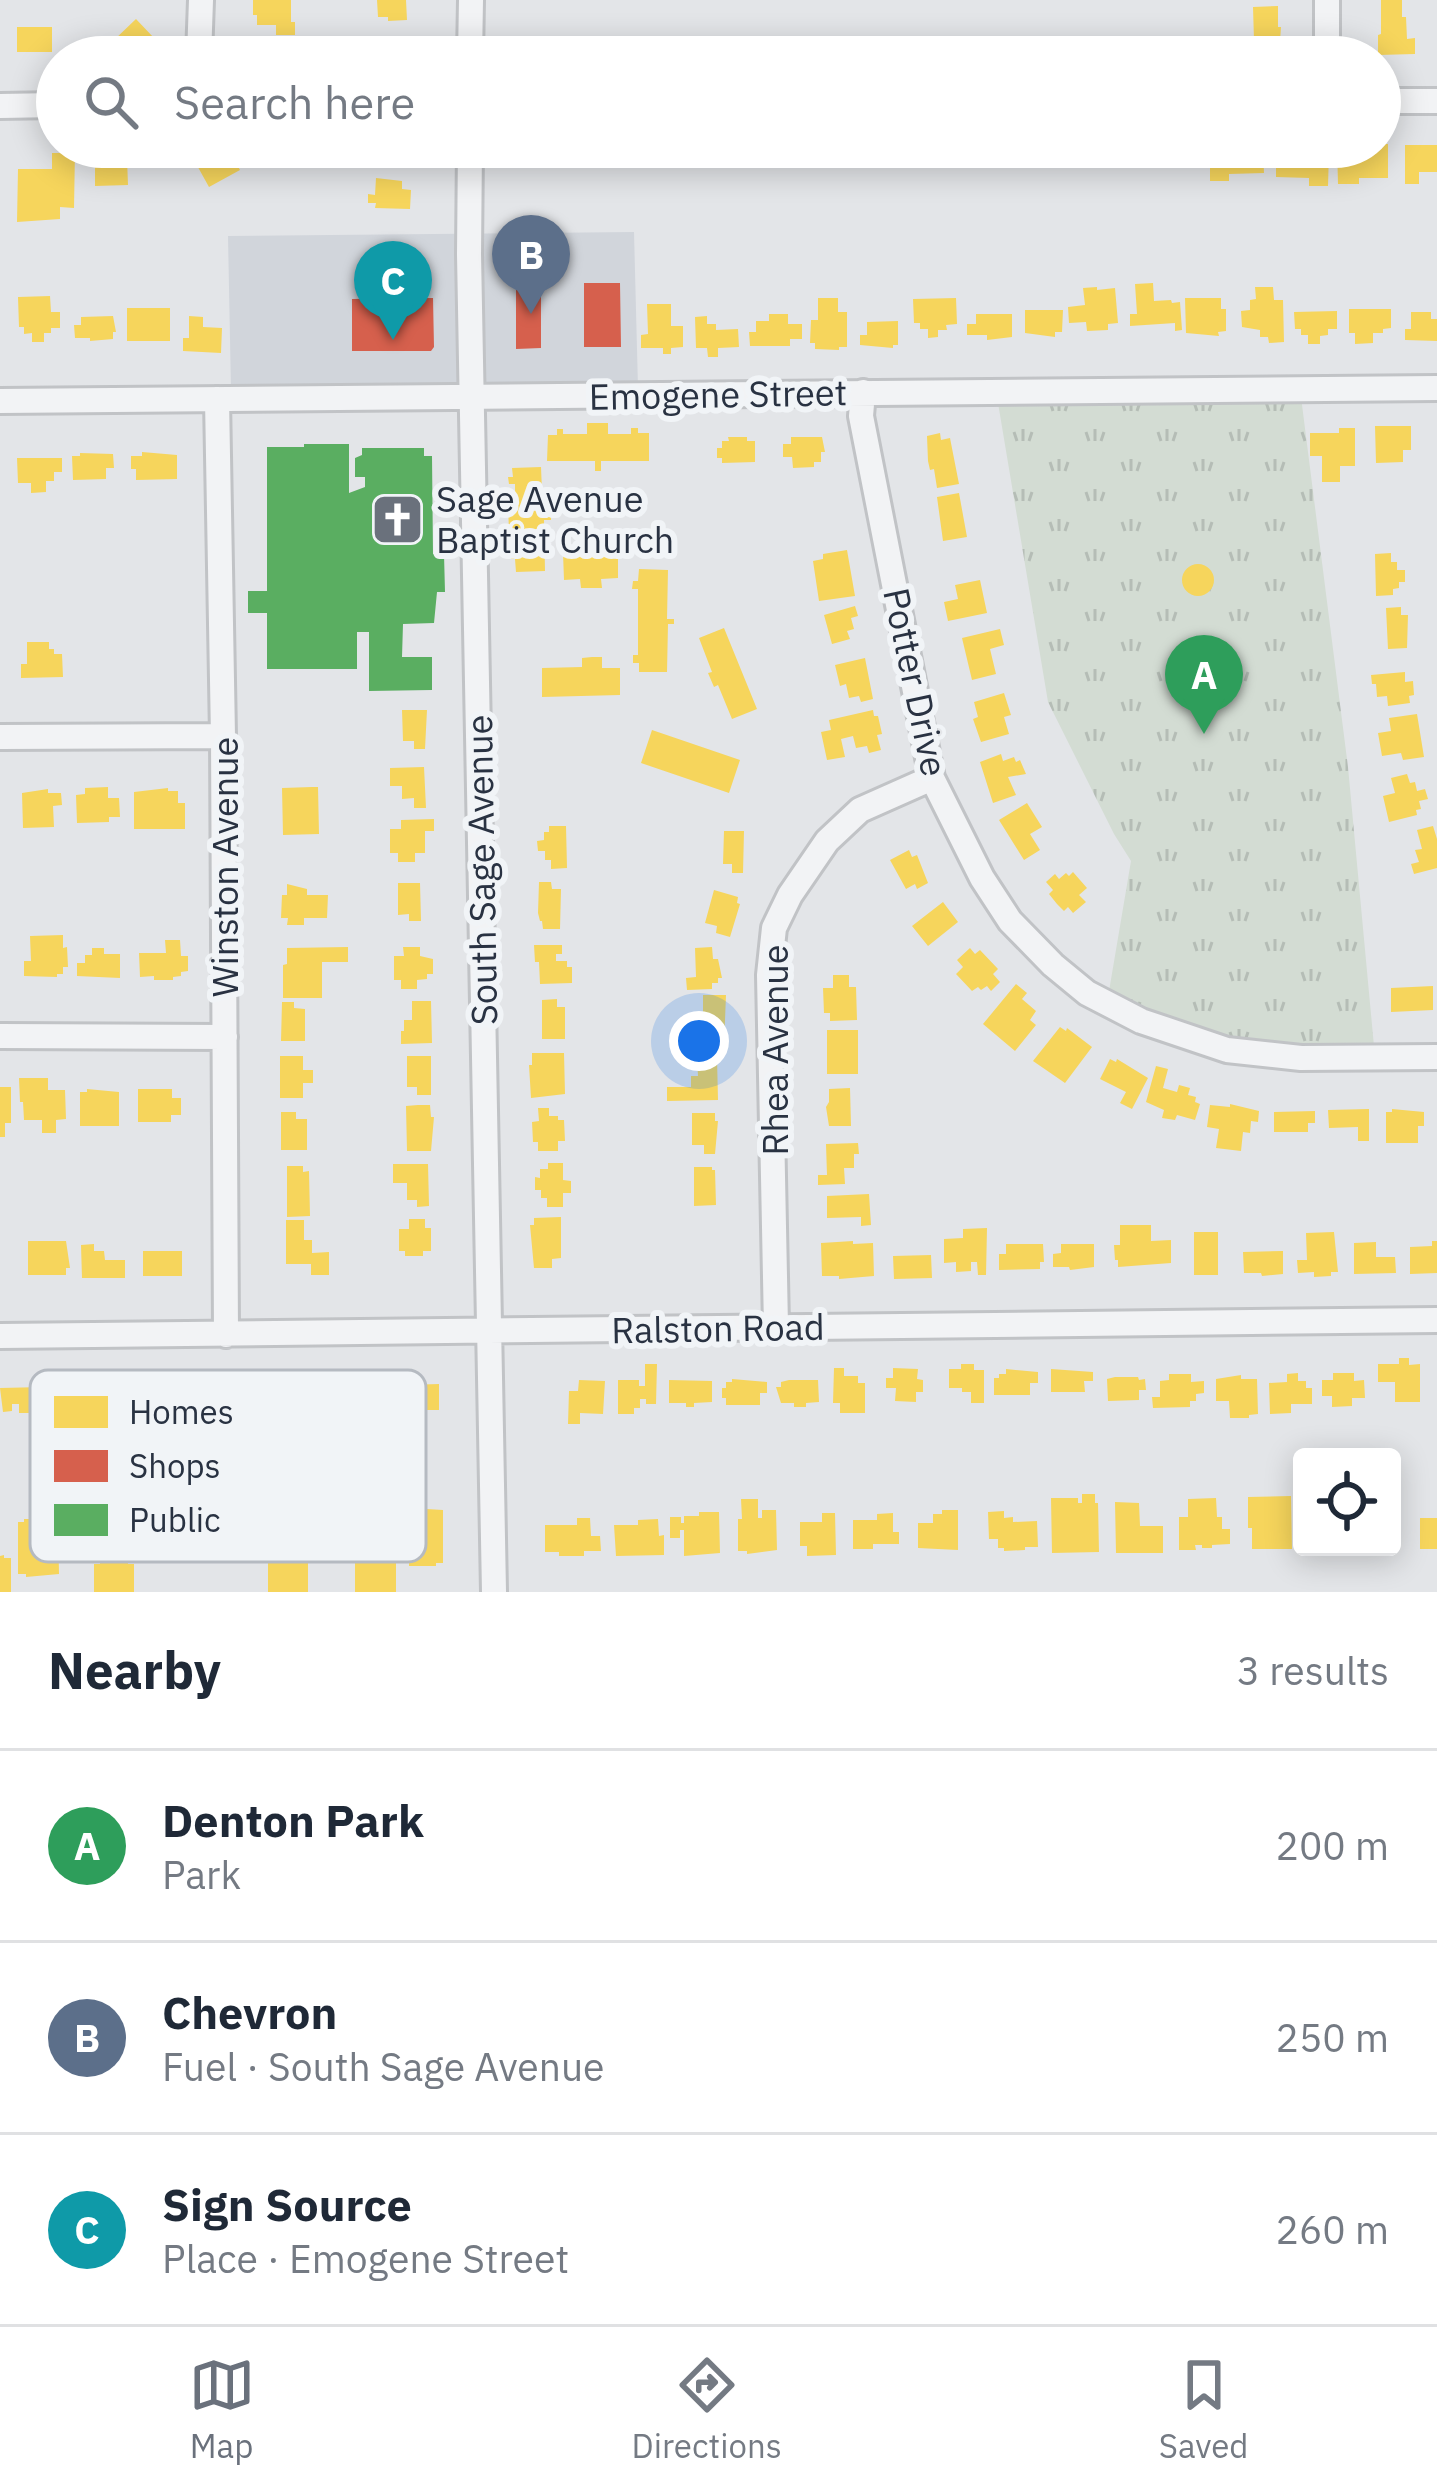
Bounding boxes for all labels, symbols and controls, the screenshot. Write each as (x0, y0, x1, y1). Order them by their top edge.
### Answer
search box (36, 36, 1401, 168)
icon: search (78, 69, 144, 135)
text: Search here (174, 73, 415, 131)
pin: B (492, 215, 570, 314)
pin: C (354, 241, 432, 340)
street label: Emogene Street (588, 368, 848, 420)
place label: Sage Avenue Baptist Church (436, 475, 674, 563)
church icon: Sage Avenue Baptist Church (369, 491, 425, 547)
street label: Potter Drive (873, 584, 959, 780)
pin: A (1165, 635, 1243, 734)
street label: South Sage Avenue (455, 714, 507, 1026)
street label: Winston Avenue (201, 737, 248, 997)
street label: Rhea Avenue (751, 944, 798, 1156)
your location (669, 1011, 729, 1071)
street label: Ralston Road (611, 1303, 825, 1353)
legend (30, 1370, 426, 1562)
text: Homes (129, 1390, 234, 1433)
text: Shops (129, 1444, 221, 1487)
map controls (1293, 1448, 1401, 1556)
button: locate (1293, 1448, 1401, 1556)
text: Public (129, 1498, 221, 1541)
text: Nearby (48, 1637, 221, 1703)
text: 3 results (1237, 1645, 1389, 1696)
text: Denton Park (162, 1791, 424, 1849)
text: A (74, 1820, 100, 1871)
text: 200 m (1276, 1820, 1389, 1871)
text: Park (162, 1849, 241, 1900)
text: Chevron (162, 1983, 337, 2041)
text: B (74, 2012, 100, 2063)
text: 250 m (1276, 2012, 1389, 2063)
text: Fuel · South Sage Avenue (162, 2041, 605, 2092)
text: Sign Source (162, 2175, 412, 2233)
text: C (74, 2204, 100, 2255)
text: 260 m (1276, 2204, 1389, 2255)
text: Place · Emogene Street (162, 2233, 569, 2284)
tab: Map (189, 2352, 255, 2467)
tab: Directions (632, 2352, 782, 2467)
tab: Saved (1159, 2352, 1248, 2467)

